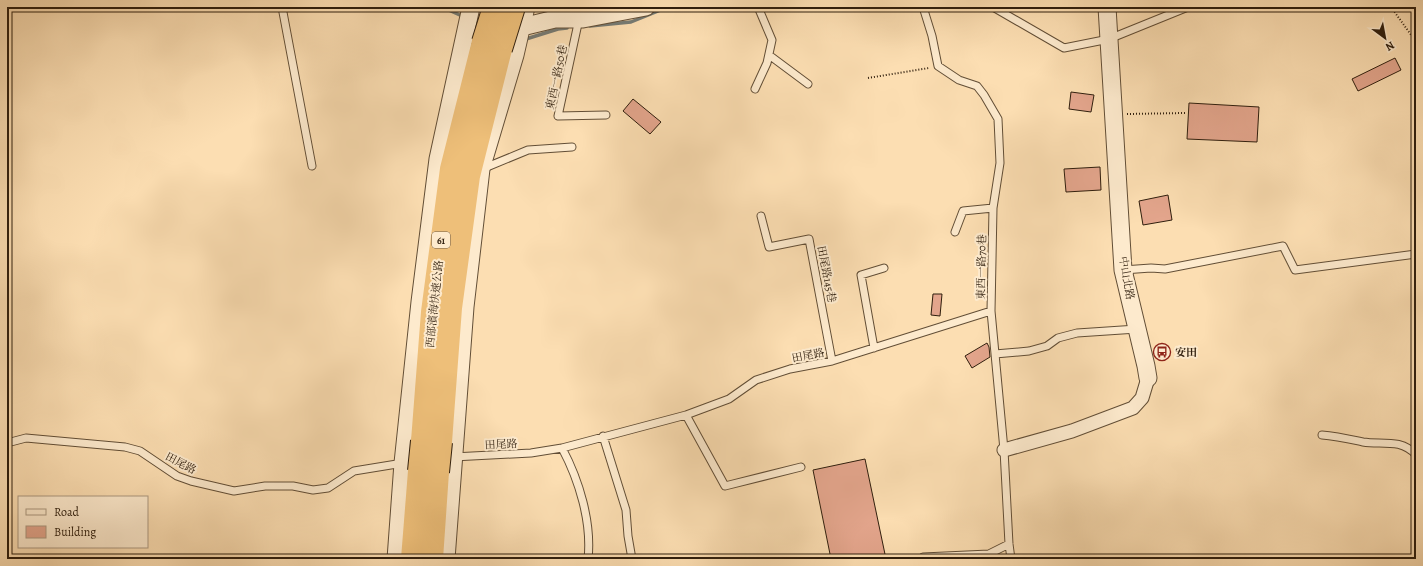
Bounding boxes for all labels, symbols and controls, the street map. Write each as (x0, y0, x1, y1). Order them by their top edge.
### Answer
north arrow (1365, 18, 1405, 58)
text: N (1383, 38, 1397, 55)
street label: 東西一路50巷 (542, 43, 571, 111)
road number: 61 (432, 232, 450, 248)
street label: 東西一路70巷 (973, 234, 990, 300)
street label: 田尾路145巷 (814, 244, 839, 304)
street label: 中山北路 (1115, 255, 1138, 301)
street label: 西部濱海快速公路 (422, 260, 447, 349)
bus stop icon: 安田 (1152, 342, 1172, 362)
street label: 田尾路 (790, 345, 826, 366)
place label: 安田 (1175, 345, 1197, 360)
street label: 田尾路 (484, 436, 518, 453)
street label: 田尾路 (163, 449, 199, 478)
legend (18, 496, 148, 548)
text: Road (54, 504, 80, 520)
text: Building (54, 524, 96, 540)

